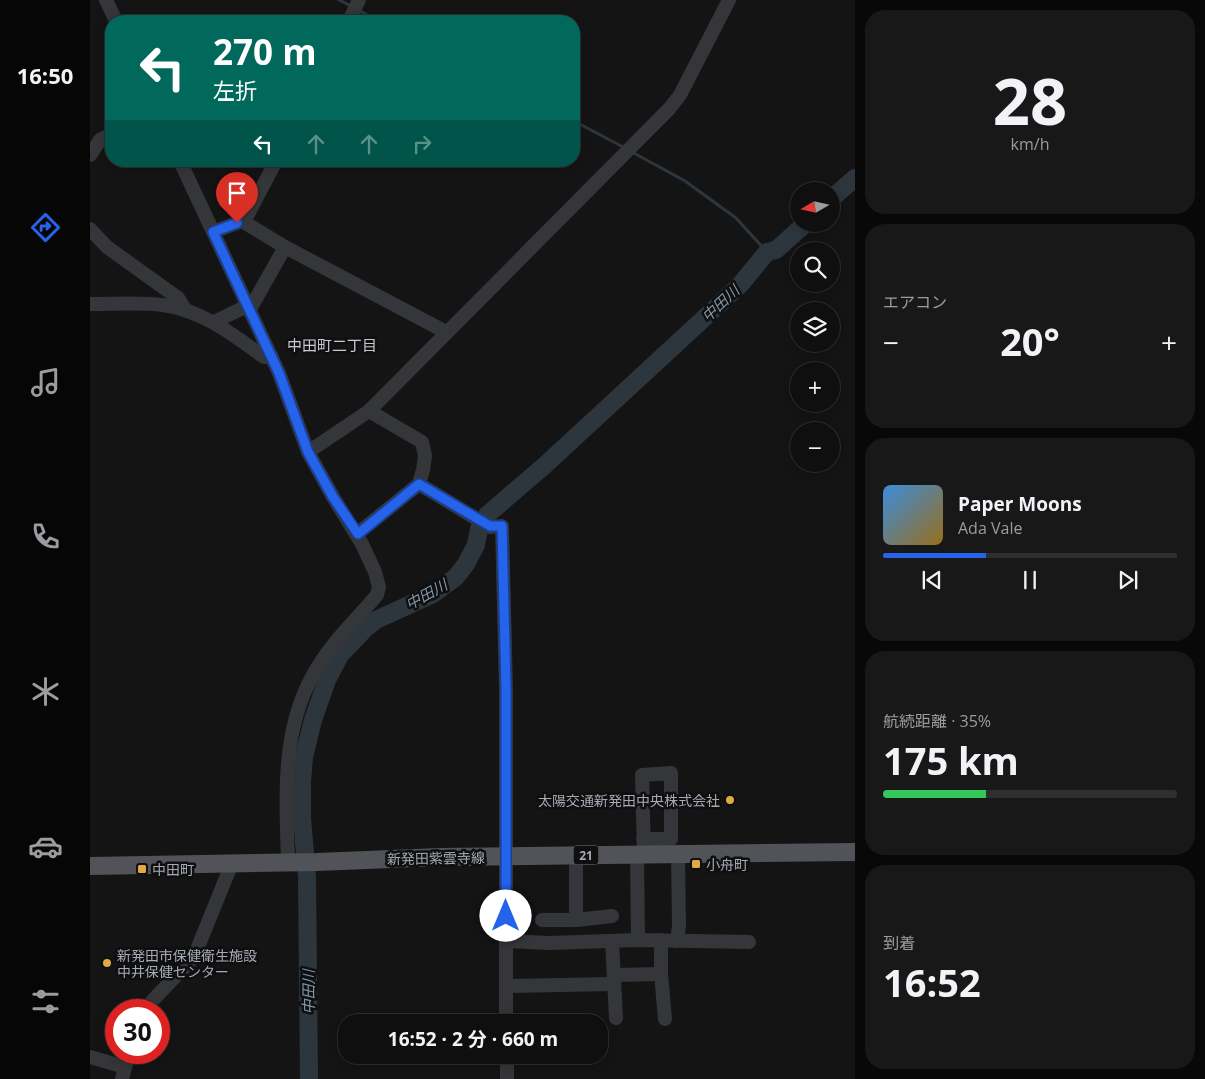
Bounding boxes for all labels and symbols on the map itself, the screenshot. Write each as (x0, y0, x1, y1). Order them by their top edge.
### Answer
pin (216, 172, 258, 223)
north arrow (790, 182, 840, 232)
water label: 中田川 (697, 279, 745, 326)
district label: 中田町二丁目 (287, 335, 377, 355)
water label: 中田川 (401, 573, 452, 614)
place label: 太陽交通新発田中央株式会社 (538, 791, 720, 810)
marker: 太陽交通新発田中央株式会社 (724, 794, 736, 806)
road number: 21 (574, 846, 598, 864)
street label: 新発田紫雲寺線 (387, 848, 485, 868)
place label: 小舟町 (706, 855, 748, 874)
marker: 小舟町 (690, 858, 702, 870)
place label: 中田町 (152, 860, 194, 879)
marker: 中田町 (136, 863, 148, 875)
position arrow (479, 889, 531, 941)
place label: 新発田市保健衛生施設 中井保健センター (117, 946, 257, 981)
marker: 新発田市保健衛生施設 中井保健センター (101, 957, 113, 969)
water label: 中田川 (298, 968, 318, 1015)
speed limit sign: 30 (105, 999, 170, 1064)

